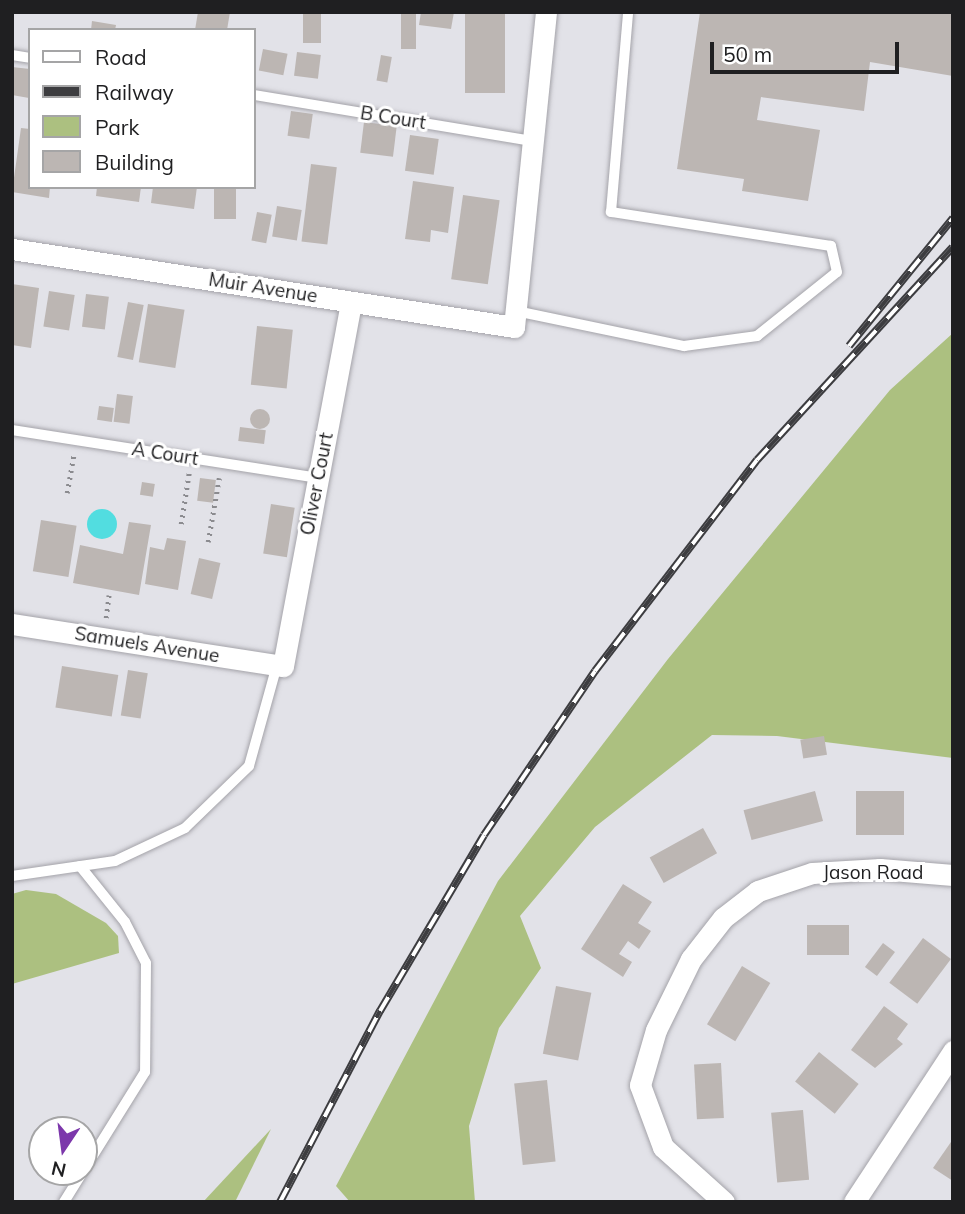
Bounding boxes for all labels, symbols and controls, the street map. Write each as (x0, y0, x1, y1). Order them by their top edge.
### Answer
legend (28, 28, 256, 189)
scale bar (713, 28, 902, 72)
text: 50 m (723, 41, 772, 67)
text: Road (95, 44, 146, 70)
text: Railway (95, 79, 174, 105)
street label: B Court (359, 102, 427, 134)
text: Park (95, 114, 139, 140)
text: Building (95, 149, 174, 175)
street label: Muir Avenue (207, 268, 319, 308)
street label: Oliver Court (296, 431, 338, 537)
street label: A Court (130, 437, 200, 471)
street label: Samuels Avenue (73, 622, 221, 668)
street label: Jason Road (823, 862, 923, 884)
north arrow (28, 1116, 98, 1186)
text: N (49, 1156, 68, 1183)

